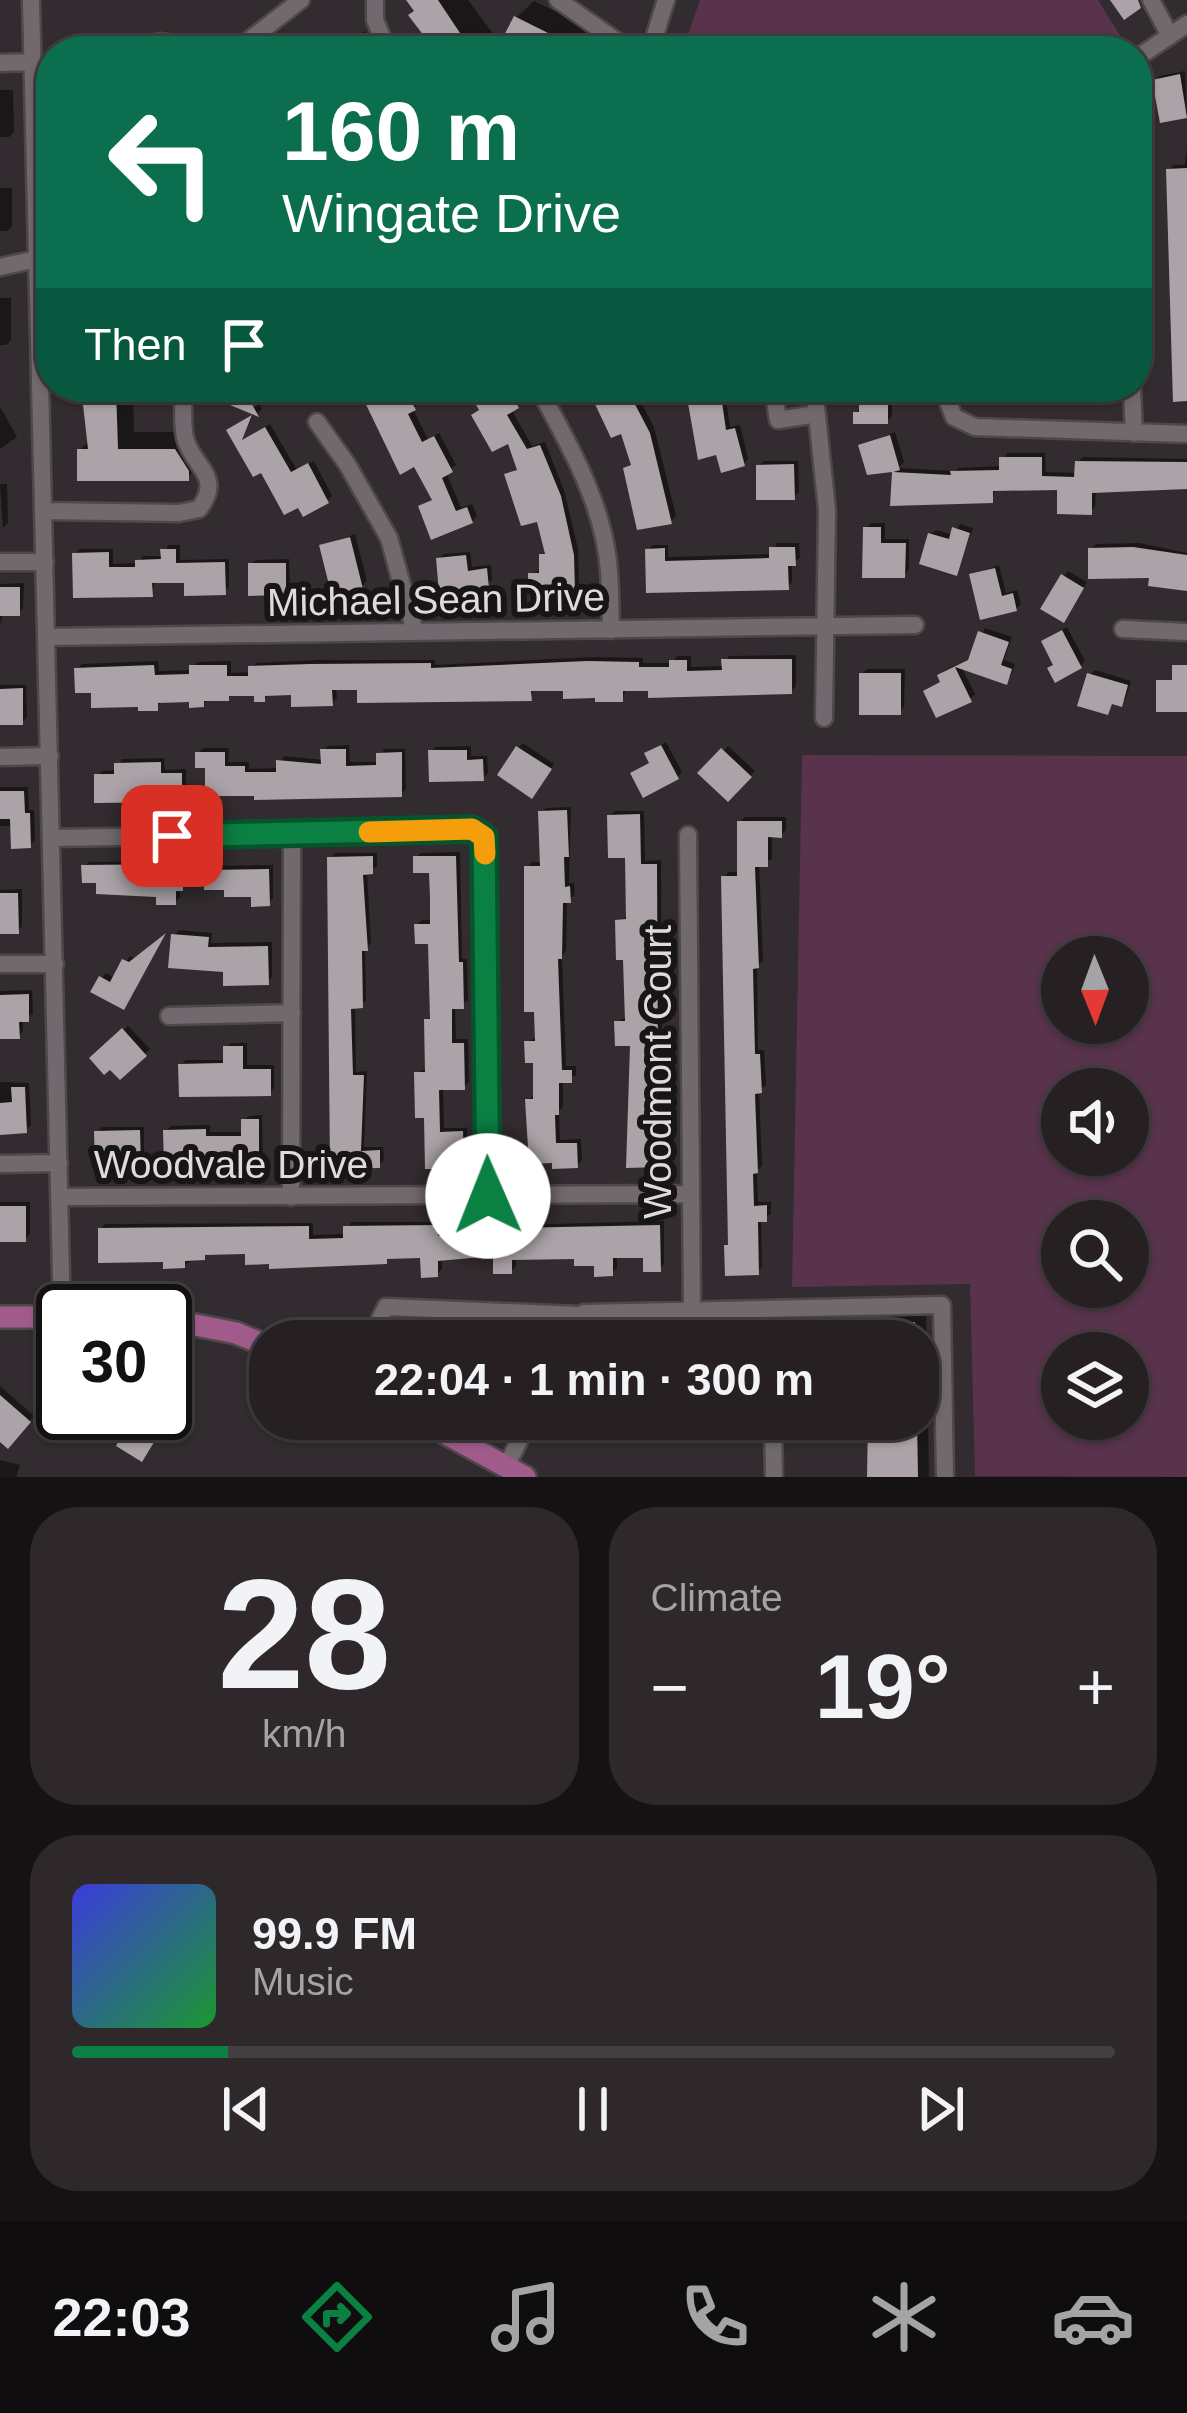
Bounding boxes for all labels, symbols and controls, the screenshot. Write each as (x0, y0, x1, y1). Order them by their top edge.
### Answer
icon: left (84, 84, 240, 240)
text: 160 m (282, 84, 520, 178)
text: Wingate Drive (282, 183, 621, 243)
icon: arrive (211, 312, 277, 378)
text: Then (84, 319, 187, 370)
street label: Michael Sean Drive (267, 575, 605, 624)
pin (121, 785, 223, 887)
icon: arrive (139, 803, 205, 869)
street label: Woodmont Court (636, 925, 679, 1219)
north arrow (1041, 936, 1149, 1044)
map controls (1041, 936, 1149, 1440)
button: sound (1041, 1068, 1149, 1176)
position arrow (425, 1133, 551, 1259)
street label: Woodvale Drive (94, 1143, 368, 1186)
button: search (1041, 1200, 1149, 1308)
speed limit sign: 30 (36, 1284, 192, 1440)
button: layers (1041, 1332, 1149, 1440)
text: 22:04 · 1 min · 300 m (374, 1354, 814, 1405)
text: 28 (217, 1547, 391, 1721)
text: Climate (651, 1576, 783, 1619)
text: 19° (815, 1637, 951, 1737)
text: − (651, 1650, 689, 1724)
text: + (1076, 1650, 1115, 1724)
text: km/h (262, 1712, 347, 1755)
text: 99.9 FM (252, 1908, 417, 1959)
text: Music (252, 1960, 354, 2003)
icon: previous (213, 2076, 279, 2142)
icon: pause (560, 2076, 626, 2142)
icon: next (908, 2076, 974, 2142)
icon: directions (295, 2275, 379, 2359)
icon: music (484, 2275, 568, 2359)
icon: phone (673, 2275, 757, 2359)
icon: climate (862, 2275, 946, 2359)
icon: car (1051, 2275, 1135, 2359)
text: 22:03 (52, 2287, 191, 2347)

